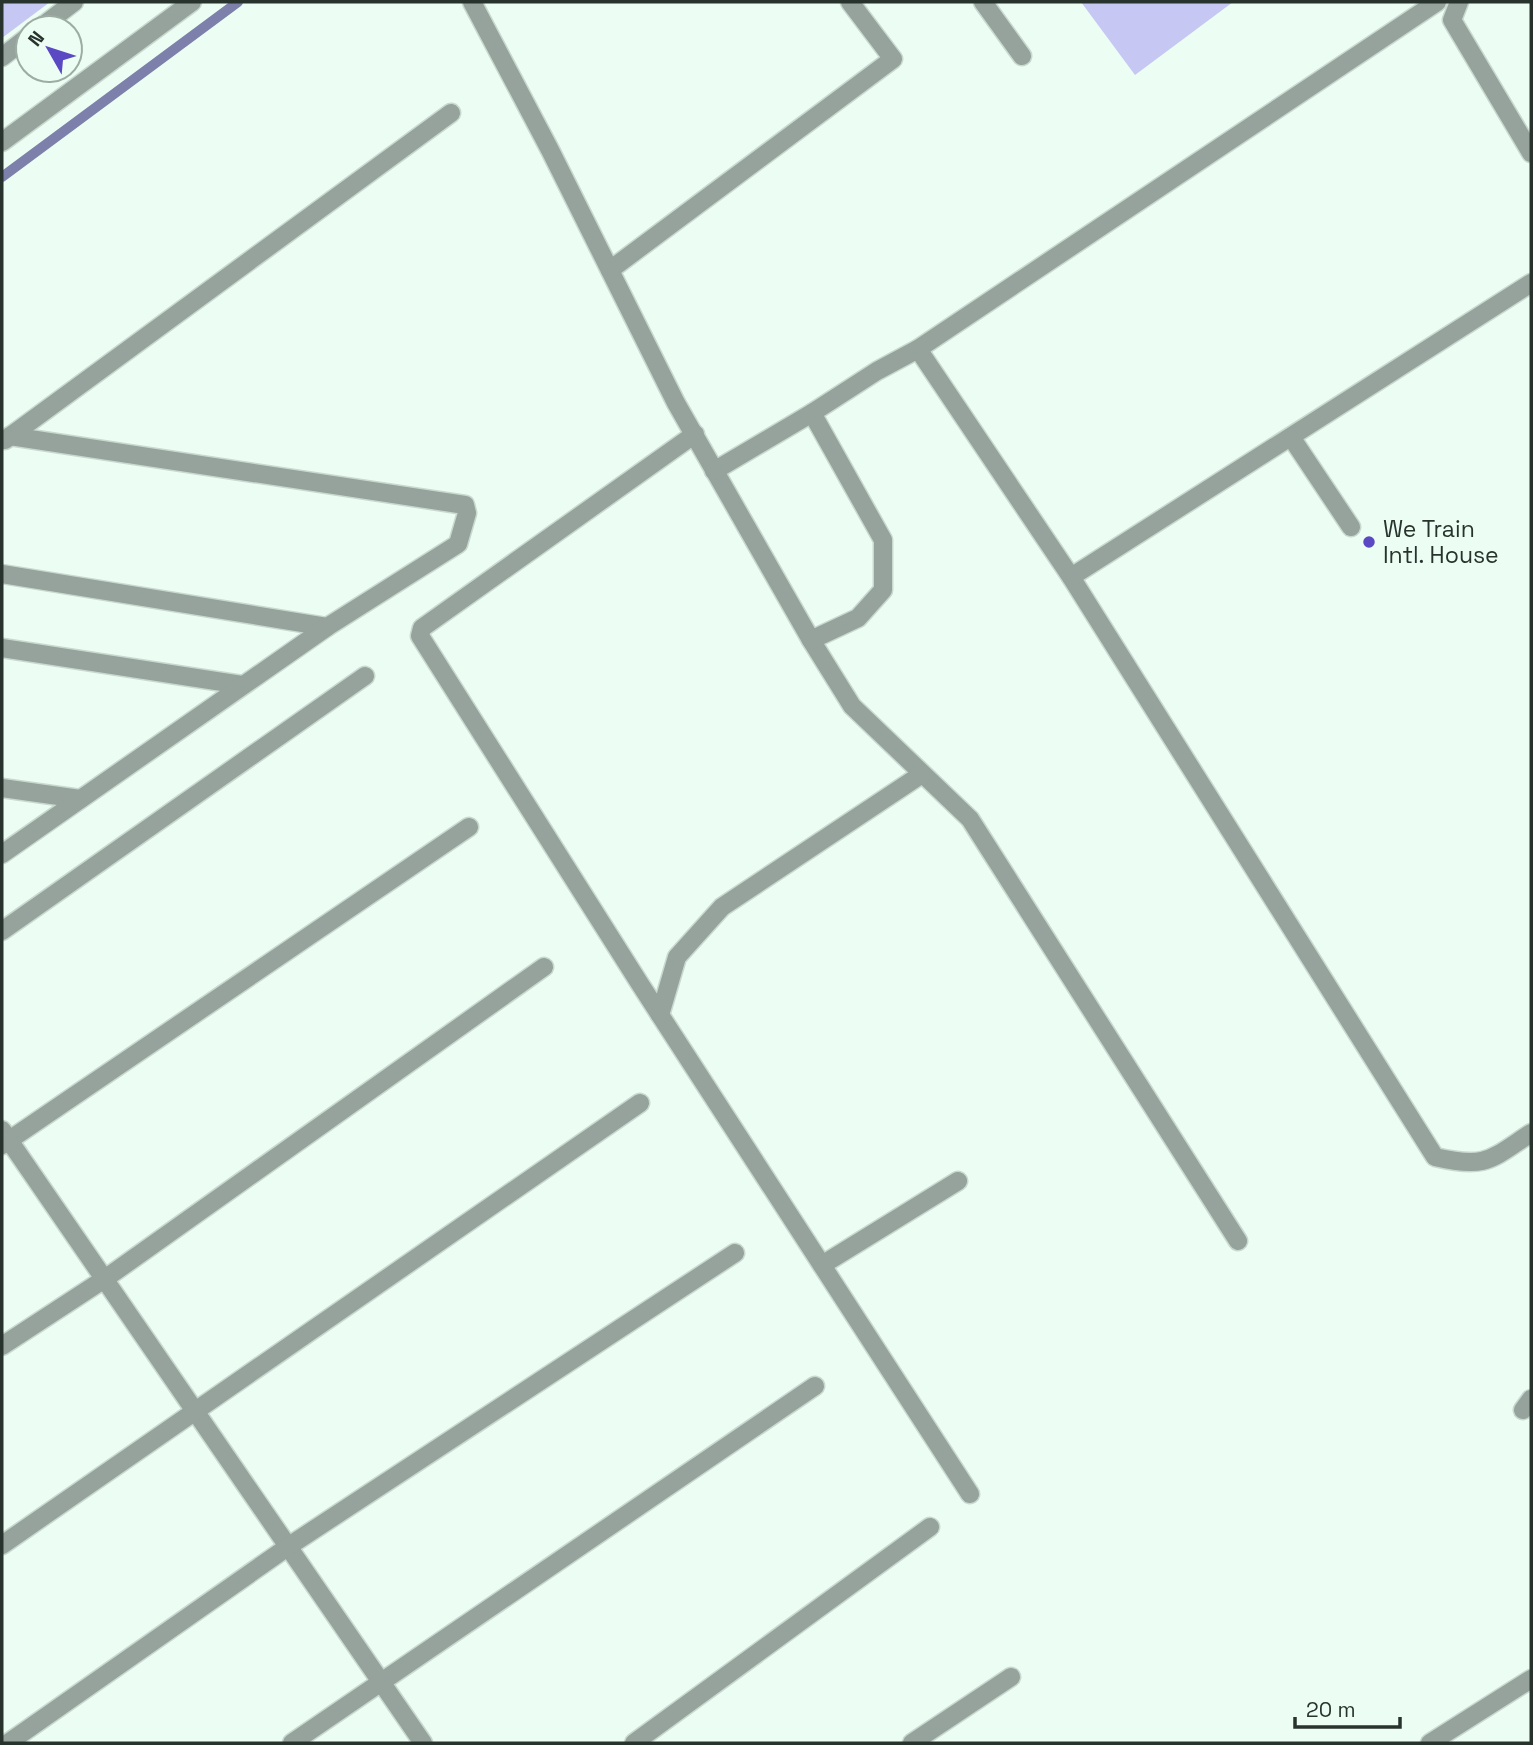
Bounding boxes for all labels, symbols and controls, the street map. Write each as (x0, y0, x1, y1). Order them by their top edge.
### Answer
north arrow (14, 14, 84, 84)
text: N (22, 26, 50, 51)
place label: We Train Intl. House (1383, 514, 1499, 570)
marker: We Train Intl. House (1361, 534, 1377, 550)
scale bar (1295, 1686, 1400, 1730)
text: 20 m (1306, 1696, 1356, 1723)

